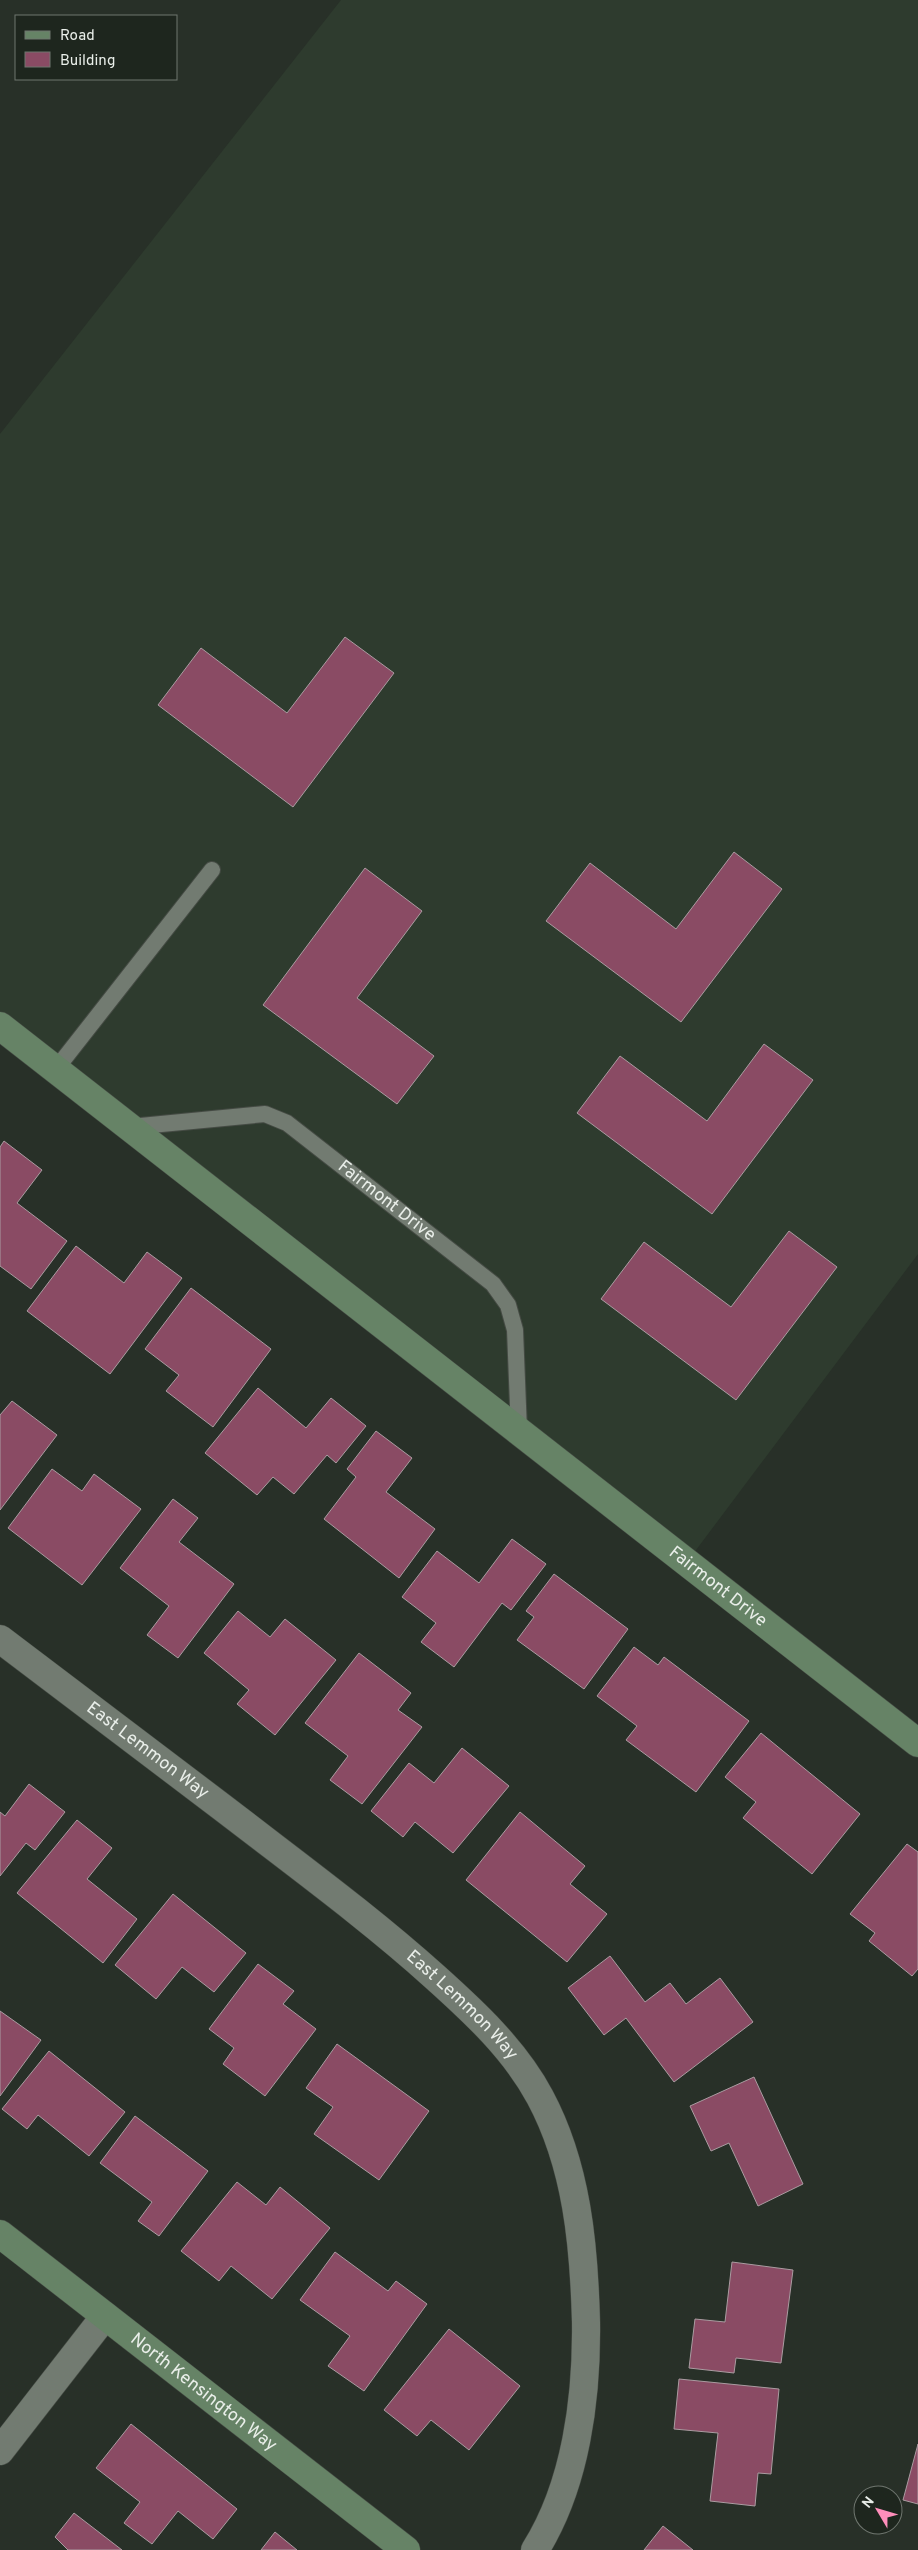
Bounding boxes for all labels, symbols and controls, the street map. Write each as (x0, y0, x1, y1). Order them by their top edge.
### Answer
legend (15, 15, 178, 80)
text: Road (60, 27, 95, 46)
text: Building (60, 52, 115, 71)
street label: Fairmont Drive (333, 1155, 441, 1247)
street label: Fairmont Drive (664, 1541, 772, 1632)
street label: East Lemmon Way (81, 1697, 213, 1805)
street label: East Lemmon Way (401, 1945, 523, 2065)
street label: North Kensington Way (125, 2328, 282, 2457)
north arrow (853, 2485, 903, 2535)
text: N (859, 2494, 879, 2512)

